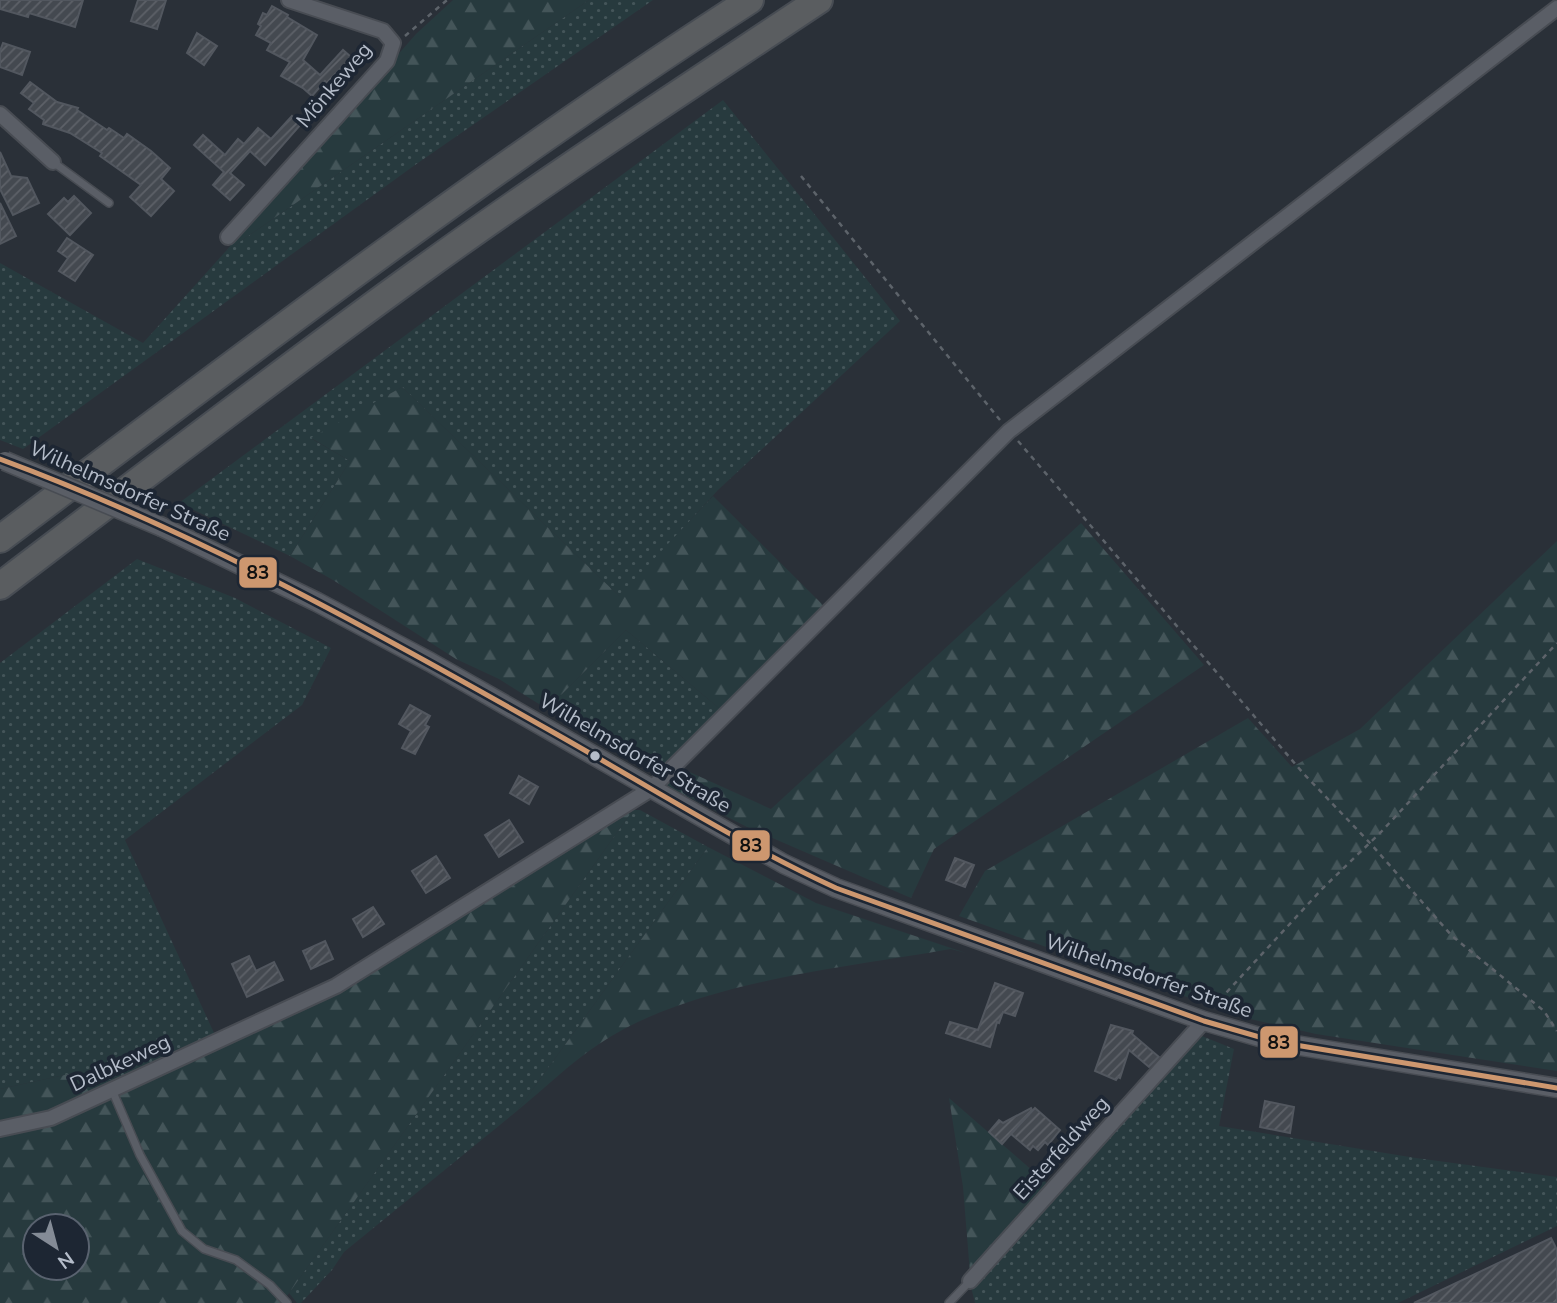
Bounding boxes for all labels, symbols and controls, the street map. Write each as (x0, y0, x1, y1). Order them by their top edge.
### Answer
street label: Mönkeweg (290, 36, 378, 134)
street label: Wilhelmsdorfer Straße (25, 434, 235, 548)
line badge: 83 (238, 556, 278, 589)
text: 83 (247, 560, 269, 586)
street label: Wilhelmsdorfer Straße (534, 687, 736, 819)
unlabelled marker (588, 749, 602, 763)
line badge: 83 (731, 829, 771, 862)
text: 83 (740, 833, 762, 859)
street label: Wilhelmsdorfer Straße (1042, 927, 1256, 1025)
line badge: 83 (1259, 1025, 1299, 1059)
street label: Dalbkeweg (65, 1028, 175, 1098)
text: 83 (1268, 1030, 1290, 1056)
street label: Eisterfeldweg (1007, 1090, 1115, 1206)
north arrow (21, 1212, 91, 1282)
text: N (52, 1245, 79, 1275)

